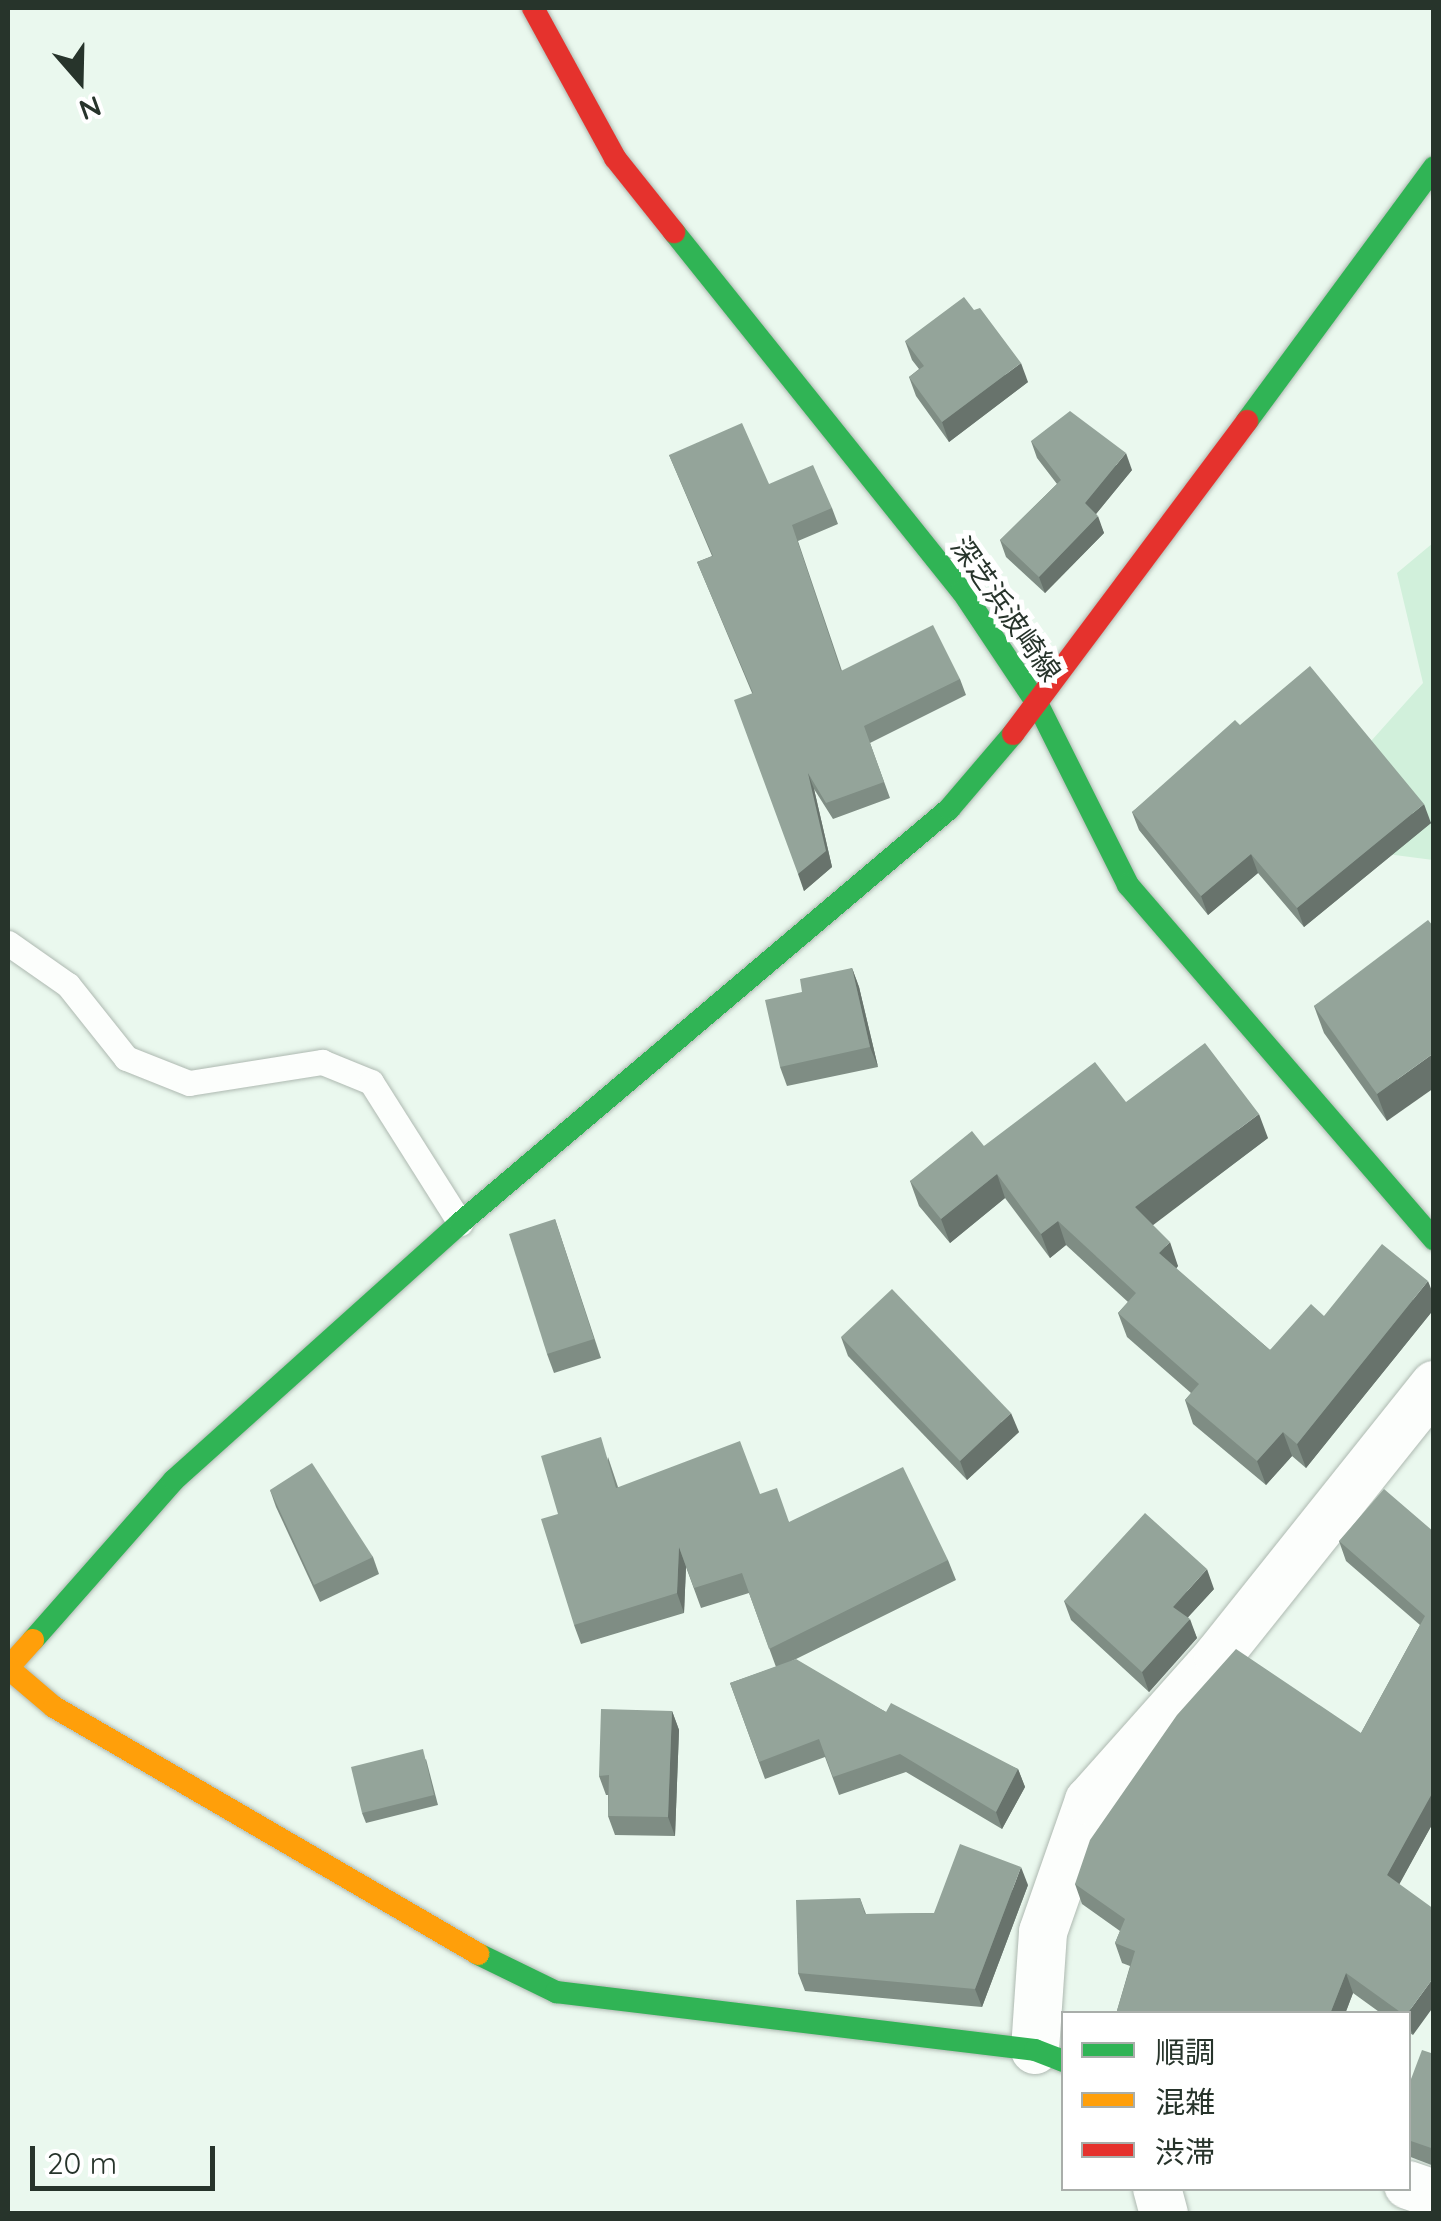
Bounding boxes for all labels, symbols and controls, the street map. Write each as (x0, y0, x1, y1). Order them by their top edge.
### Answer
north arrow (30, 30, 130, 130)
text: N (75, 89, 106, 129)
street label: 深芝浜波崎線 (944, 531, 1068, 687)
legend (1061, 2011, 1411, 2191)
text: 順調 (1155, 2033, 1215, 2071)
text: 混雑 (1155, 2083, 1215, 2121)
scale bar (35, 2126, 220, 2188)
text: 渋滞 (1155, 2133, 1215, 2171)
text: 20 m (47, 2144, 117, 2182)

